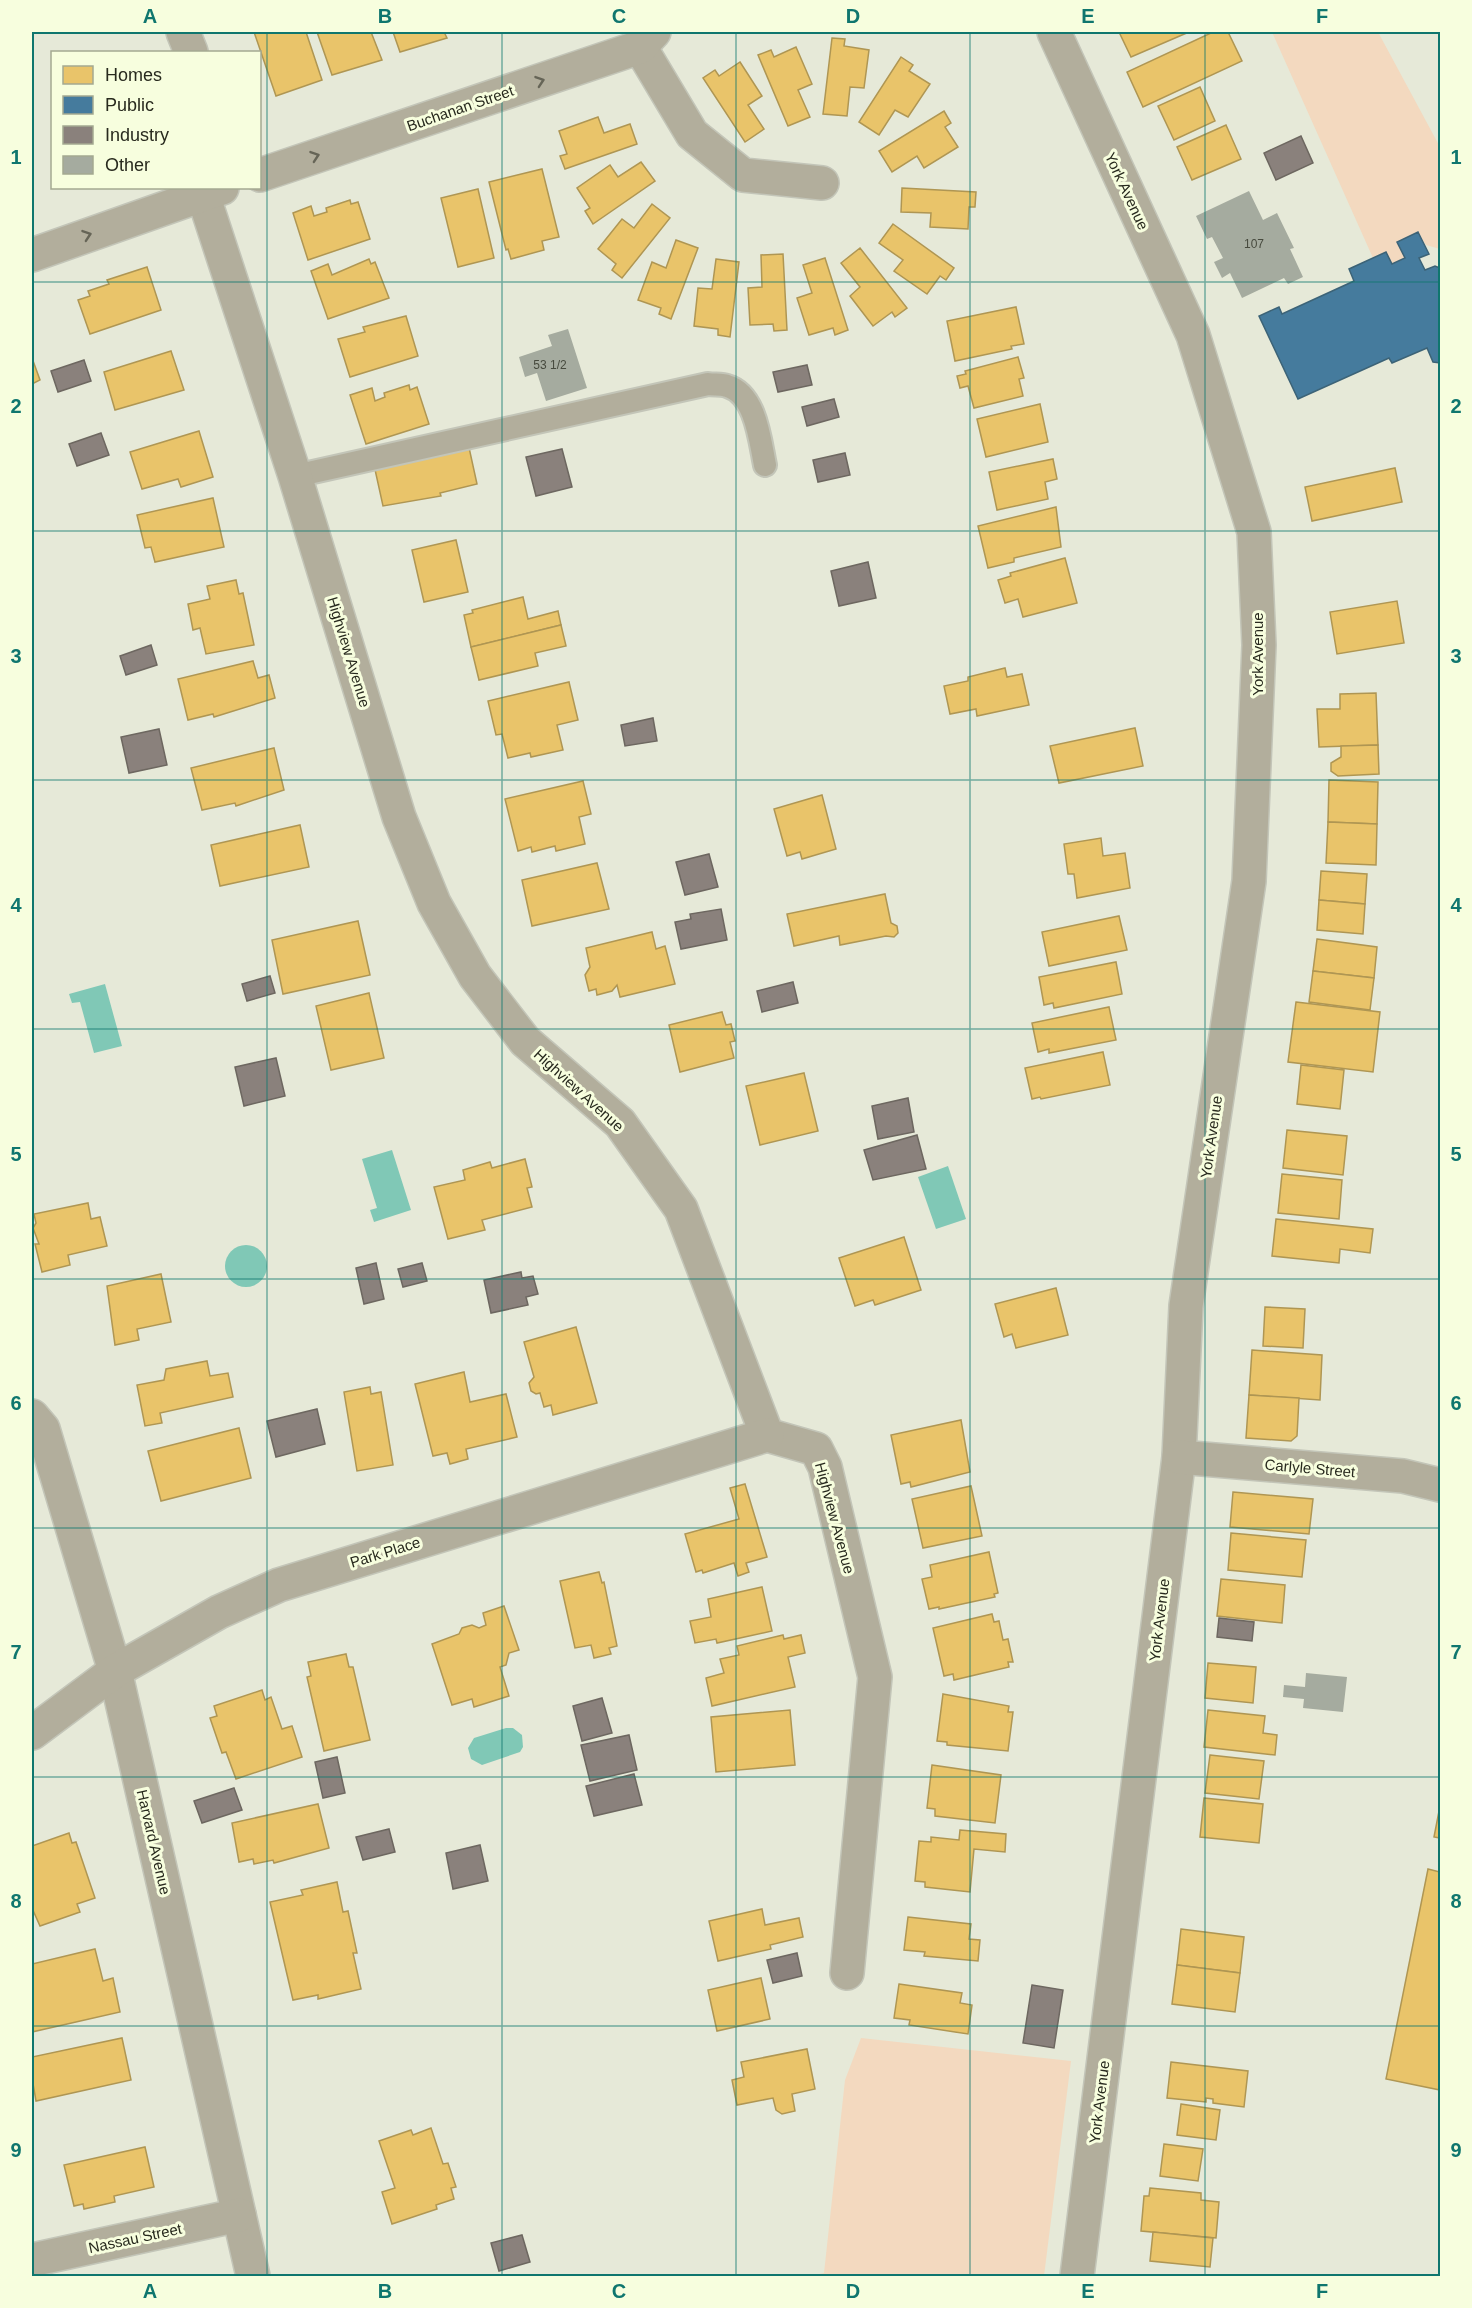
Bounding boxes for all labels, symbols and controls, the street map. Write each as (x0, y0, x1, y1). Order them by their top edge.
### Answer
text: A (143, 5, 157, 27)
text: B (378, 5, 392, 27)
text: C (612, 5, 626, 27)
text: D (846, 5, 860, 27)
text: E (1081, 5, 1095, 27)
text: F (1316, 5, 1328, 27)
legend (51, 51, 261, 189)
text: Homes (105, 65, 162, 85)
one-way arrow (534, 75, 545, 88)
street label: Buchanan Street (404, 82, 516, 134)
text: Public (105, 95, 154, 115)
text: Industry (105, 125, 169, 145)
text: 1 (10, 146, 22, 168)
text: 1 (1450, 146, 1462, 168)
street label: York Avenue (1102, 150, 1152, 232)
one-way arrow (309, 151, 320, 164)
text: Other (105, 155, 150, 175)
one-way arrow (81, 230, 92, 243)
house number: 107 (1244, 237, 1264, 251)
house number: 53 1/2 (533, 358, 567, 372)
text: 2 (10, 395, 22, 417)
text: 2 (1450, 395, 1462, 417)
street label: Highview Avenue (324, 595, 374, 709)
street label: York Avenue (1249, 612, 1266, 696)
text: 3 (10, 645, 22, 667)
text: 3 (1450, 645, 1462, 667)
text: 4 (10, 894, 22, 916)
text: 4 (1450, 894, 1462, 916)
street label: Highview Avenue (531, 1045, 627, 1135)
street label: York Avenue (1197, 1095, 1225, 1179)
text: 5 (10, 1143, 22, 1165)
text: 5 (1450, 1143, 1462, 1165)
text: 6 (10, 1392, 22, 1414)
text: 6 (1450, 1392, 1462, 1414)
street label: Carlyle Street (1264, 1456, 1357, 1480)
street label: Highview Avenue (812, 1460, 858, 1576)
street label: Park Place (348, 1533, 422, 1571)
street label: York Avenue (1145, 1578, 1173, 1662)
text: 7 (10, 1641, 22, 1663)
text: 7 (1450, 1641, 1462, 1663)
street label: Harvard Avenue (134, 1788, 174, 1896)
text: 8 (10, 1890, 22, 1912)
text: 8 (1450, 1890, 1462, 1912)
street label: York Avenue (1085, 2060, 1113, 2144)
text: 9 (10, 2139, 22, 2161)
text: 9 (1450, 2139, 1462, 2161)
street label: Nassau Street (87, 2220, 184, 2256)
text: A (143, 2280, 157, 2302)
text: B (378, 2280, 392, 2302)
text: C (612, 2280, 626, 2302)
text: D (846, 2280, 860, 2302)
text: E (1081, 2280, 1095, 2302)
text: F (1316, 2280, 1328, 2302)

